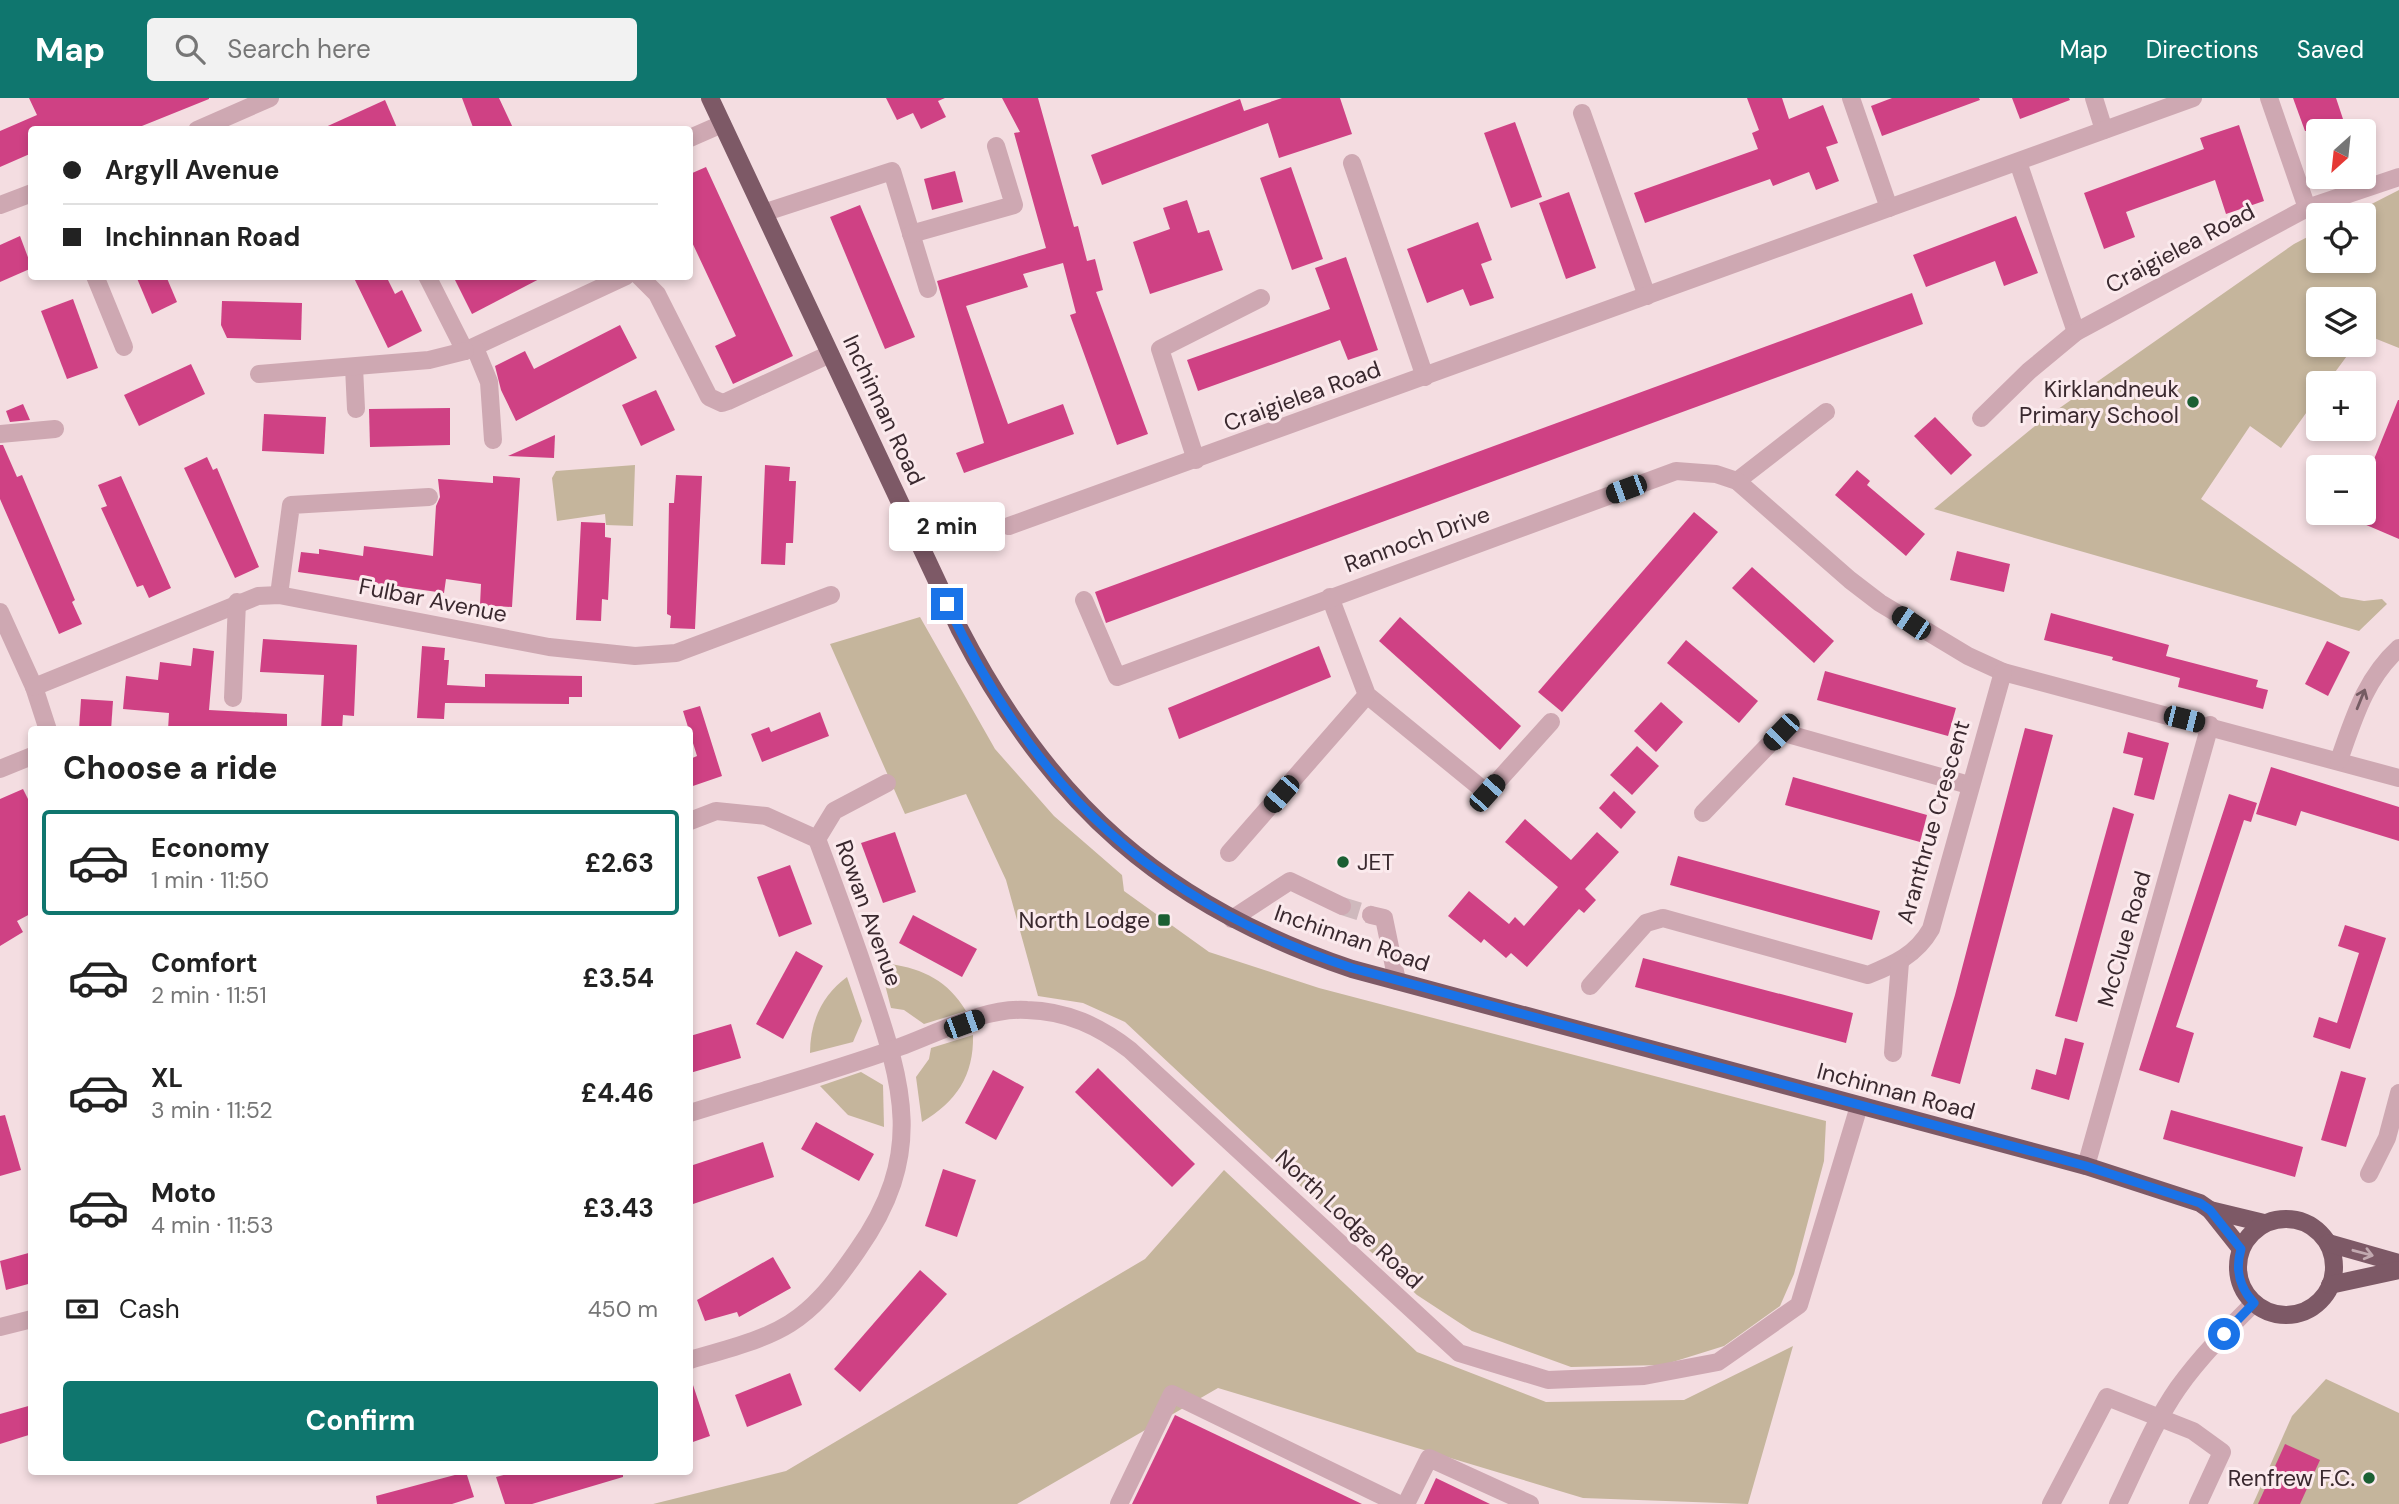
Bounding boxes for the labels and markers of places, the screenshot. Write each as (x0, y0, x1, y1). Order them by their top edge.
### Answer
place label: Kirklandneuk Primary School (2019, 374, 2179, 430)
marker: Kirklandneuk Primary School (2185, 394, 2201, 410)
place label: JET (1357, 847, 1395, 877)
marker: JET (1335, 854, 1351, 870)
place label: North Lodge (1018, 905, 1150, 935)
marker: North Lodge (1156, 912, 1172, 928)
place label: Renfrew F.C. (2228, 1463, 2355, 1493)
marker: Renfrew F.C. (2361, 1470, 2377, 1486)

